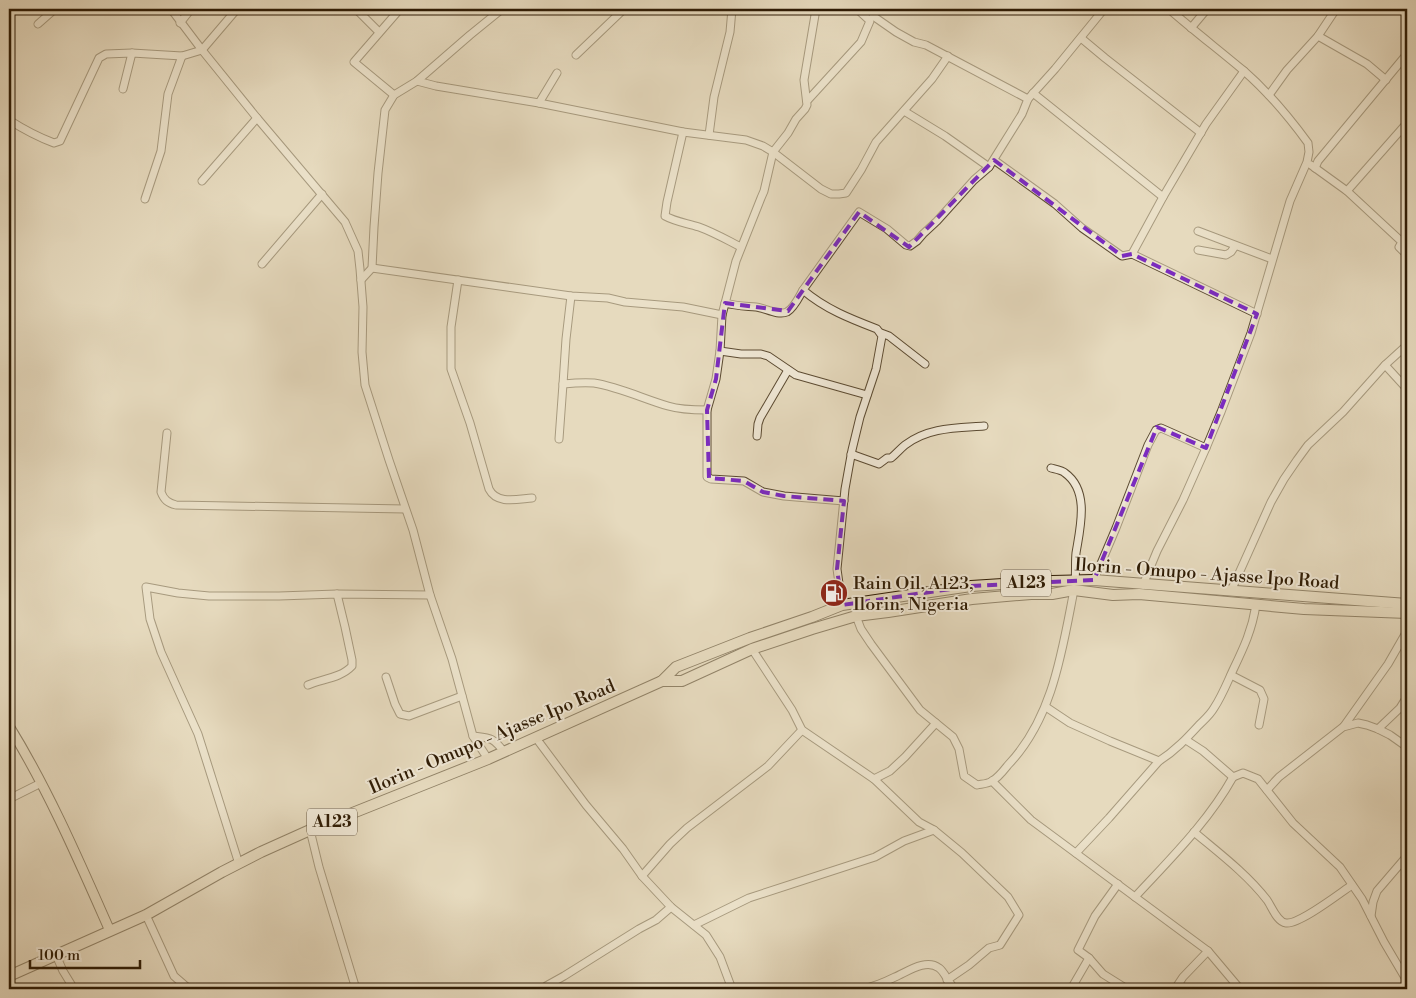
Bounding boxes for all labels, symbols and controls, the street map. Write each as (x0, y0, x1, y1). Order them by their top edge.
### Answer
street label: Ilorin - Omupo - Ajasse Ipo Road (1074, 553, 1341, 595)
road number: A123 (1001, 570, 1051, 596)
place label: Rain Oil, A123, Ilorin, Nigeria (853, 572, 973, 616)
fuel station icon: Rain Oil, A123, Ilorin, Nigeria (819, 578, 849, 608)
street label: Ilorin - Omupo - Ajasse Ipo Road (365, 674, 619, 799)
road number: A123 (307, 809, 357, 836)
scale bar (30, 938, 140, 970)
text: 100 m (38, 946, 80, 965)

